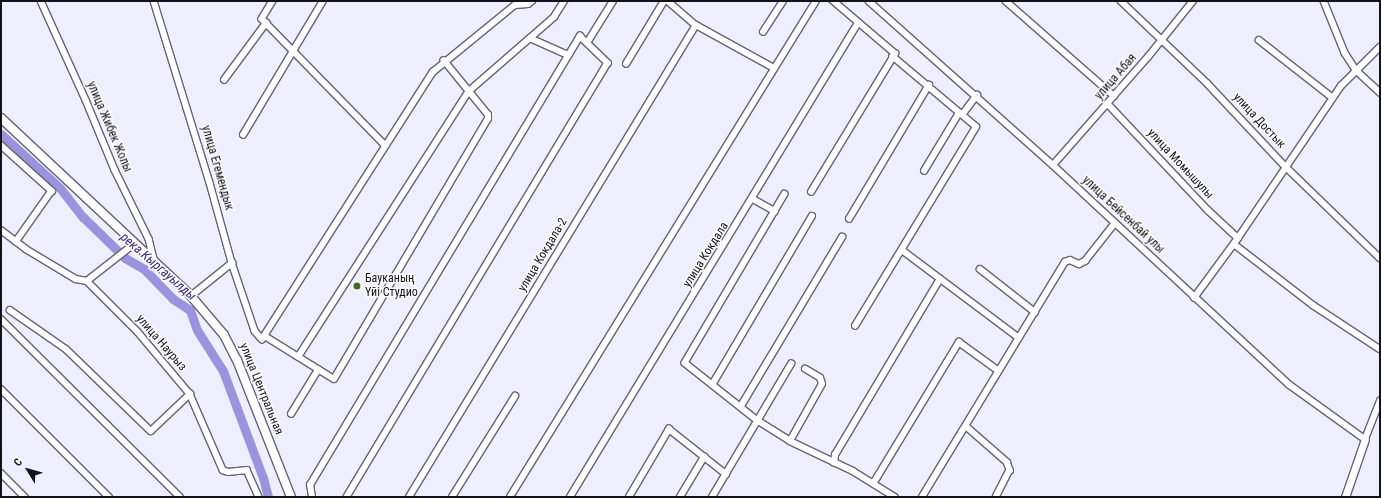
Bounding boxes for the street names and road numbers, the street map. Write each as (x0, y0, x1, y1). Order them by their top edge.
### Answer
street label: улица Абая (1092, 51, 1140, 103)
street label: улица Жибек Жолы (83, 80, 135, 174)
street label: улица Достык (1230, 90, 1288, 152)
street label: улица Егемендык (198, 124, 236, 212)
street label: улица Момышулы (1144, 126, 1216, 202)
street label: улица Бейсенбай улы (1079, 173, 1167, 257)
street label: улица Кокдала-2 (515, 216, 571, 294)
street label: улица Кокдала (680, 220, 732, 290)
street label: улица Наурыз (133, 312, 189, 374)
street label: улица Центральная (236, 341, 286, 437)

